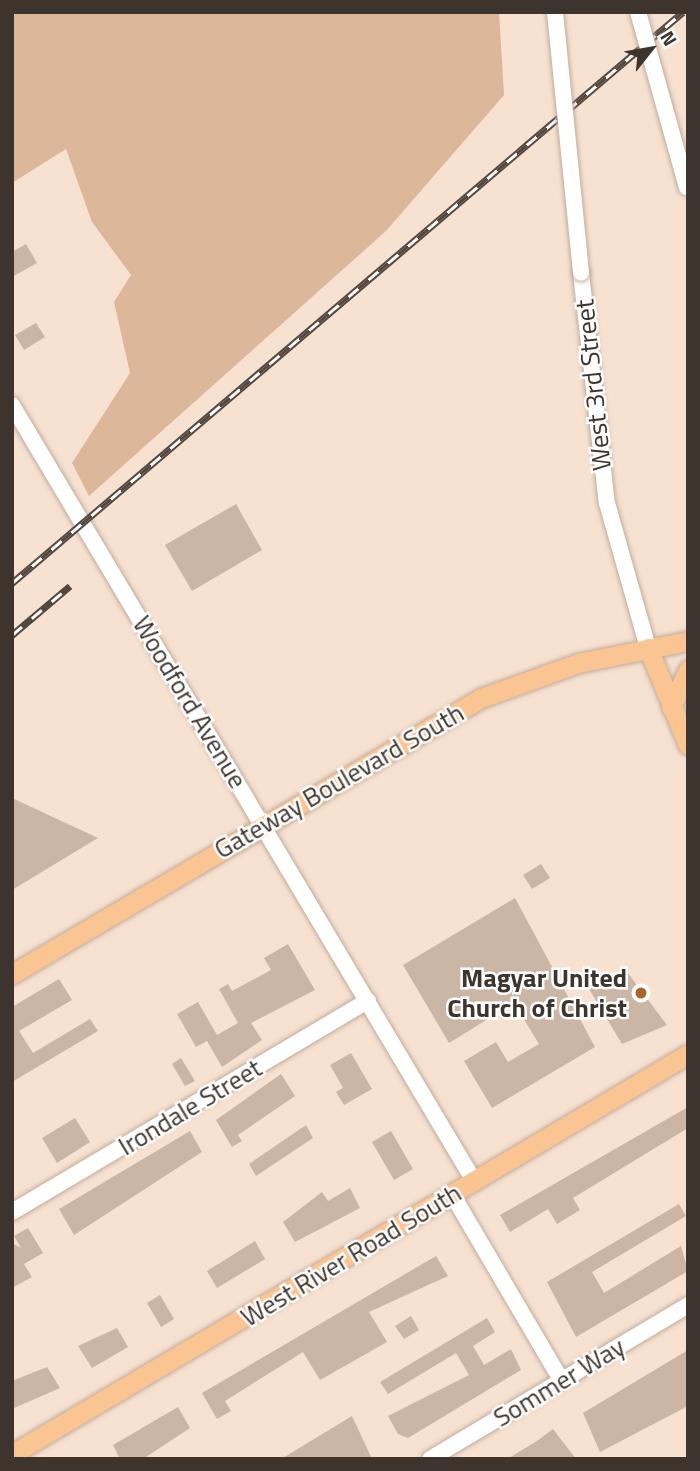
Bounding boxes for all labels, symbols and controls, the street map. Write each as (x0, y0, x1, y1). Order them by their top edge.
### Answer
north arrow (616, 14, 686, 84)
text: N (654, 25, 685, 51)
street label: West 3rd Street (568, 298, 618, 472)
street label: Woodford Avenue (126, 610, 254, 794)
street label: Gateway Boulevard South (209, 697, 469, 865)
place label: Magyar United Church of Christ (447, 962, 627, 1024)
marker: Magyar United Church of Christ (633, 985, 649, 1001)
street label: Irondale Street (113, 1052, 267, 1162)
street label: West River Road South (235, 1177, 467, 1333)
street label: Sommer Way (488, 1331, 630, 1433)

